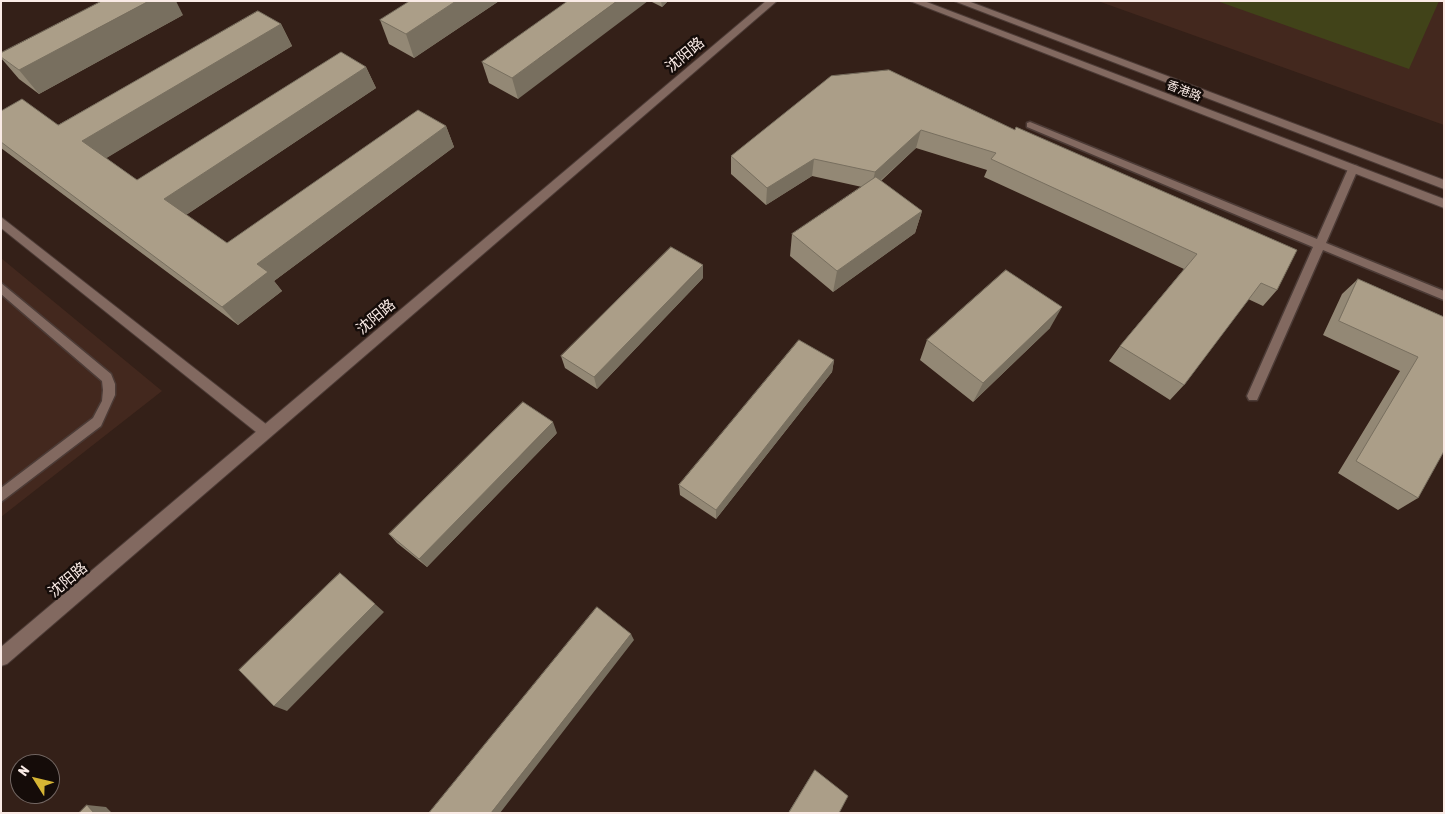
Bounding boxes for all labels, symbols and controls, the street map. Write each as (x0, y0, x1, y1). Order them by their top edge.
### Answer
street label: 沈阳路 (662, 34, 708, 76)
street label: 香港路 (1165, 78, 1203, 104)
street label: 沈阳路 (353, 296, 399, 338)
street label: 沈阳路 (45, 559, 91, 601)
north arrow (10, 754, 60, 804)
text: N (15, 763, 33, 779)

